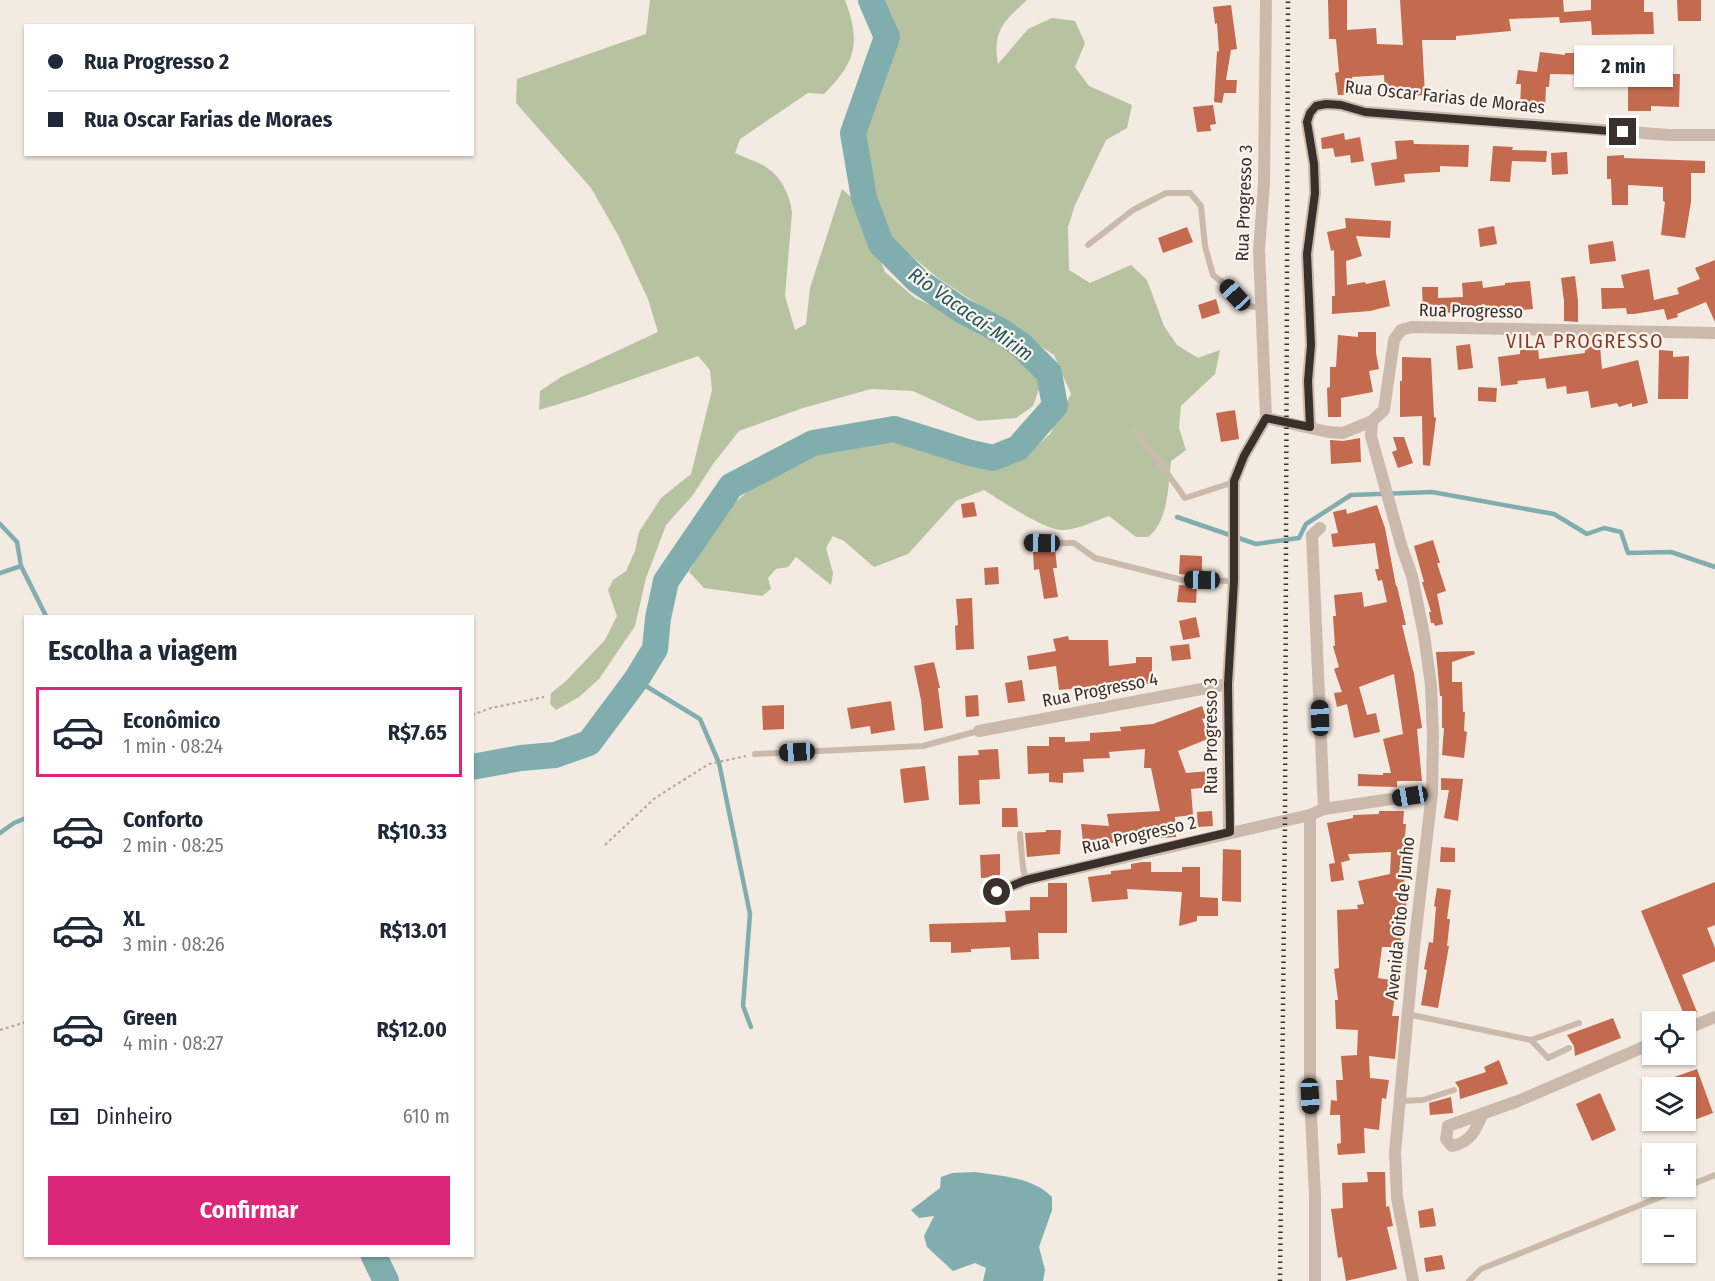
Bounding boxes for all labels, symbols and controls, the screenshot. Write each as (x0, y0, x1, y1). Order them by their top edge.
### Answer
callout: 2 min (1574, 45, 1672, 87)
text: Rua Progresso 2 (84, 48, 229, 75)
text: 2 min (1601, 54, 1646, 78)
street label: Rua Oscar Farias de Moraes (1344, 76, 1547, 118)
text: Rua Oscar Farias de Moraes (84, 106, 332, 133)
route end (1609, 118, 1636, 145)
street label: Rua Progresso 3 (1231, 144, 1257, 262)
water label: Rio Vacacaí-Mirim (904, 262, 1038, 366)
car (1216, 276, 1254, 314)
street label: Rua Progresso (1419, 299, 1523, 323)
district label: VILA PROGRESSO (1506, 329, 1664, 353)
car (1024, 534, 1060, 552)
car (1184, 571, 1220, 589)
text: Escolha a viagem (48, 635, 238, 667)
street label: Rua Progresso 4 (1040, 668, 1160, 712)
street label: Rua Progresso 3 (1200, 678, 1222, 794)
car (1310, 700, 1330, 736)
icon: car (51, 705, 105, 759)
text: Econômico (123, 707, 221, 734)
text: R$7.65 (388, 719, 447, 746)
text: 1 min · 08:24 (123, 734, 223, 758)
car (779, 742, 815, 762)
car (1391, 784, 1429, 808)
icon: car (51, 804, 105, 858)
text: Conforto (123, 806, 203, 833)
street label: Rua Progresso 2 (1080, 811, 1198, 859)
text: R$10.33 (377, 818, 447, 845)
text: 2 min · 08:25 (123, 833, 224, 857)
street label: Avenida Oito de Junho (1381, 835, 1419, 1001)
route start (983, 878, 1010, 905)
icon: car (51, 903, 105, 957)
text: XL (123, 905, 145, 932)
text: R$13.01 (379, 917, 447, 944)
text: 3 min · 08:26 (123, 932, 225, 956)
icon: car (51, 1002, 105, 1056)
text: Green (123, 1004, 177, 1031)
map controls (1642, 1011, 1696, 1263)
button: locate (1642, 1011, 1696, 1065)
text: R$12.00 (376, 1016, 447, 1043)
text: 4 min · 08:27 (123, 1031, 223, 1055)
button: layers (1642, 1077, 1696, 1131)
car (1300, 1078, 1320, 1114)
icon: cash (48, 1100, 81, 1133)
text: Dinheiro (96, 1103, 173, 1130)
text: 610 m (403, 1104, 450, 1128)
button: + (1642, 1143, 1696, 1197)
button: Confirmar (48, 1176, 450, 1245)
button: − (1642, 1209, 1696, 1263)

